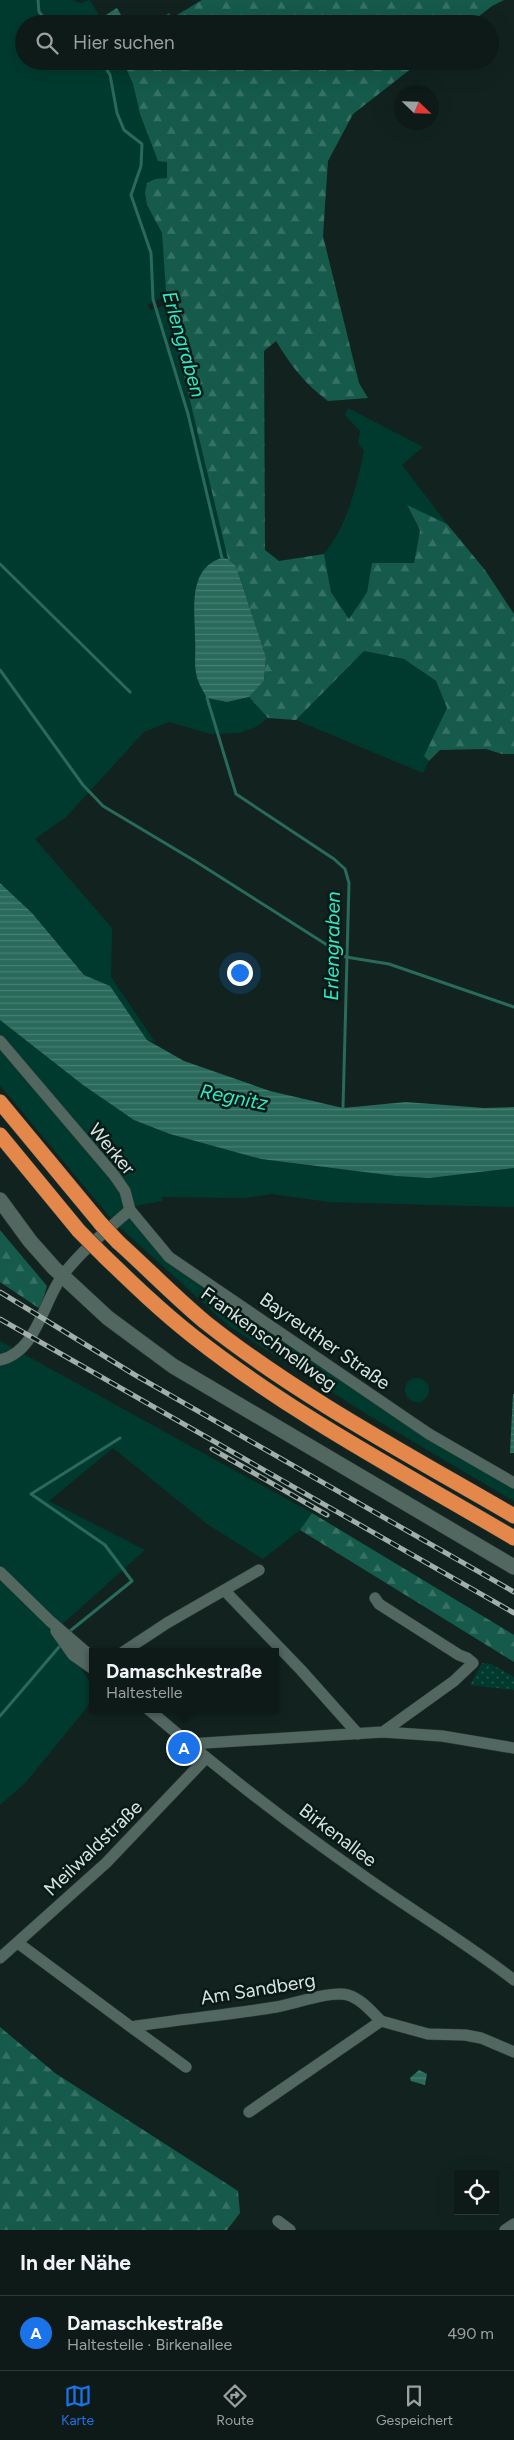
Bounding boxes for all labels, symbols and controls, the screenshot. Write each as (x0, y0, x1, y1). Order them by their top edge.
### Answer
search box (15, 15, 499, 70)
icon: search (33, 29, 61, 57)
text: Hier suchen (73, 31, 174, 54)
north arrow (394, 85, 439, 130)
water label: Erlengraben (157, 288, 211, 400)
water label: Erlengraben (319, 891, 345, 1001)
your location (227, 960, 253, 986)
water label: Regnitz (198, 1079, 270, 1115)
street label: Werker (84, 1119, 140, 1180)
street label: Frankenschnellweg (197, 1282, 341, 1396)
street label: Bayreuther Straße (255, 1287, 395, 1395)
popup (89, 1648, 279, 1713)
text: Damaschkestraße (106, 1660, 262, 1683)
text: Haltestelle (106, 1683, 182, 1702)
pin: A (168, 1729, 200, 1767)
street label: Meilwaldstraße (39, 1795, 147, 1901)
street label: Birkenallee (295, 1798, 381, 1872)
street label: Am Sandberg (199, 1969, 317, 2009)
map controls (454, 2170, 499, 2215)
button: locate (454, 2170, 499, 2215)
text: In der Nähe (20, 2250, 131, 2275)
text: Damaschkestraße (67, 2312, 223, 2335)
text: A (30, 2324, 42, 2343)
text: 490 m (447, 2324, 494, 2343)
text: Haltestelle · Birkenallee (67, 2335, 232, 2354)
tab: Karte (61, 2382, 94, 2429)
tab: Route (216, 2382, 254, 2429)
tab: Gespeichert (376, 2382, 453, 2429)

